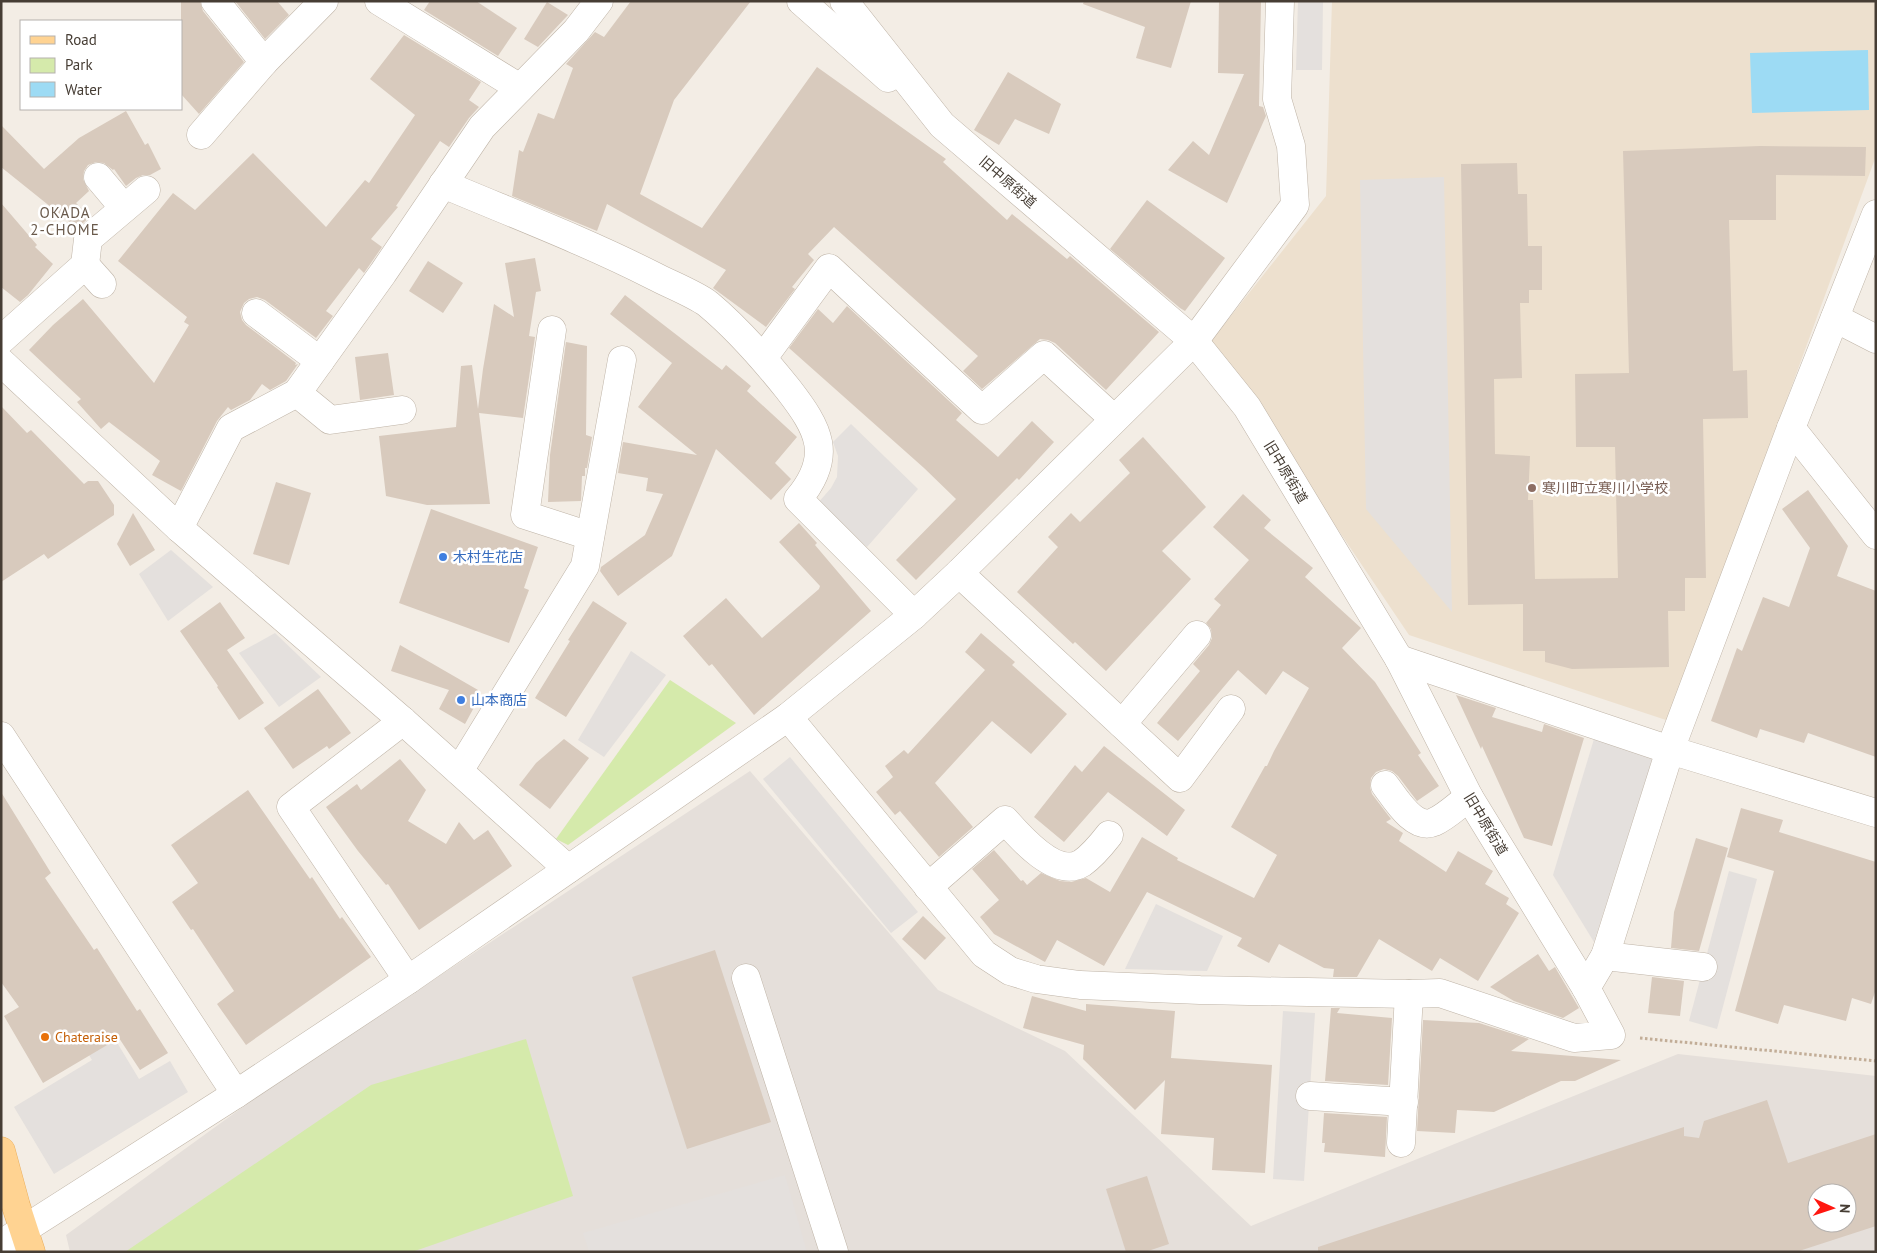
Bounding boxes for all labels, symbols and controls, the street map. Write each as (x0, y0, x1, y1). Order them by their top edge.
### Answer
legend (20, 20, 182, 110)
text: Road (65, 30, 97, 49)
text: Park (65, 55, 93, 74)
text: Water (65, 80, 102, 99)
street label: 旧中原街道 (976, 152, 1040, 212)
district label: OKADA 2-CHOME (30, 203, 100, 239)
street label: 旧中原街道 (1260, 437, 1312, 507)
place label: 寒川町立寒川小学校 (1542, 479, 1668, 497)
marker: 寒川町立寒川小学校 (1526, 482, 1538, 494)
place label: 木村生花店 (453, 548, 523, 566)
marker: 木村生花店 (437, 551, 449, 563)
place label: 山本商店 (471, 691, 527, 709)
marker: 山本商店 (455, 694, 467, 706)
street label: 旧中原街道 (1460, 789, 1512, 859)
place label: Chateraise (55, 1028, 118, 1046)
marker: Chateraise (39, 1031, 51, 1043)
north arrow (1807, 1183, 1857, 1233)
text: N (1836, 1204, 1854, 1214)

